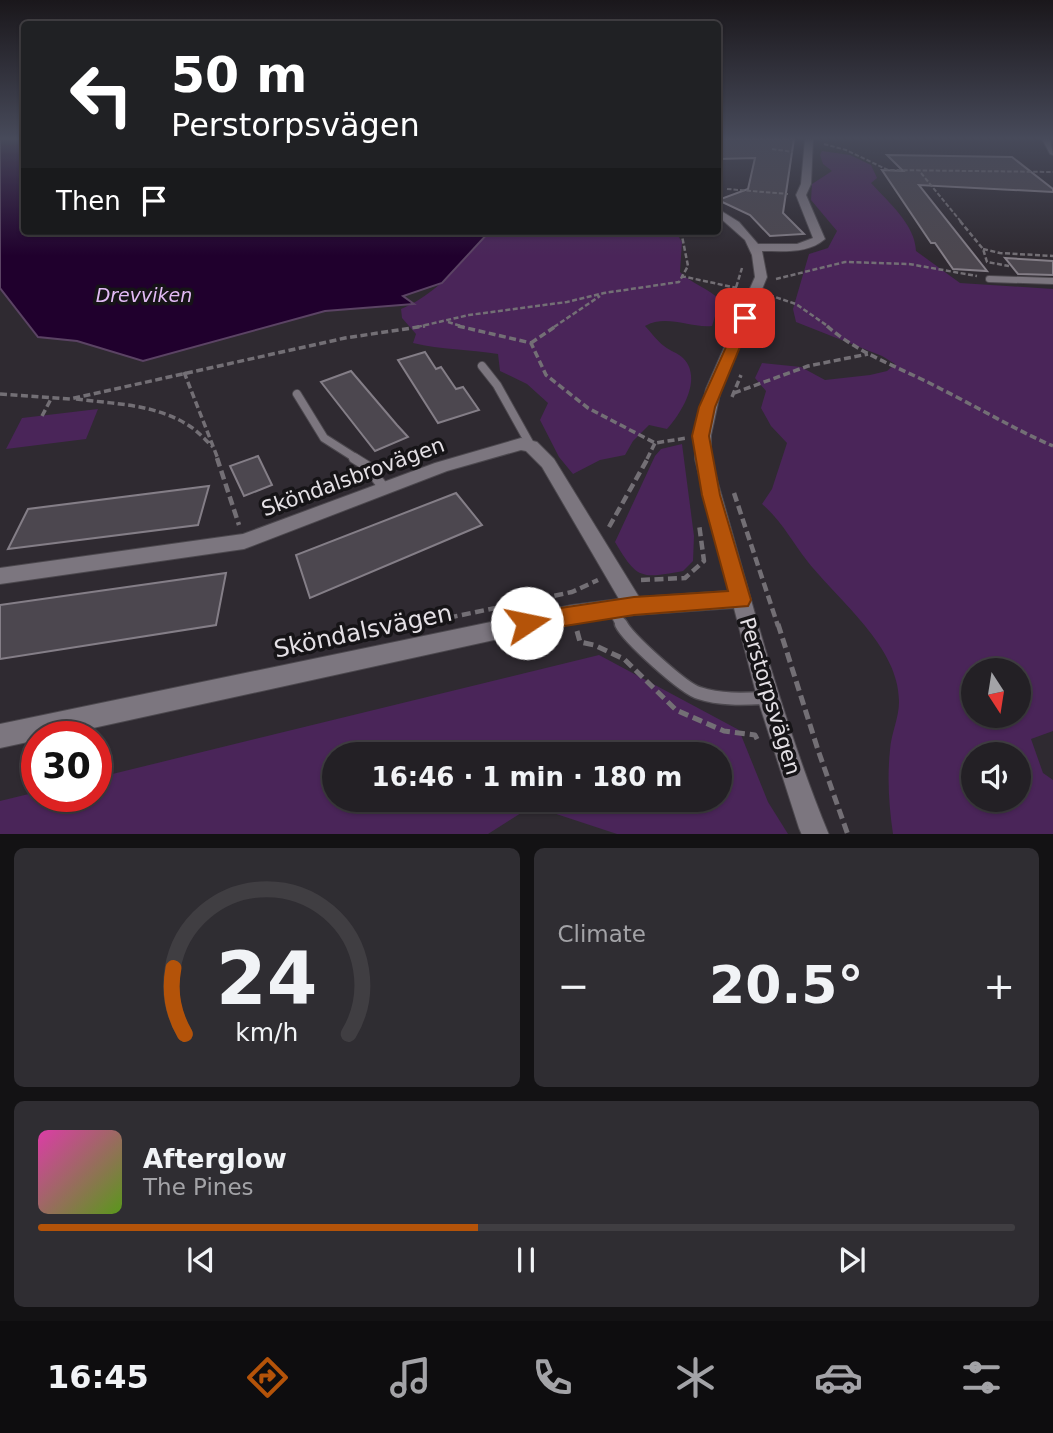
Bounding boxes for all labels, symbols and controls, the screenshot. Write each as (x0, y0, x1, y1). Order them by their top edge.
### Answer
text: 50 m (171, 47, 307, 104)
icon: left (56, 49, 147, 140)
text: Perstorpsvägen (171, 106, 420, 144)
icon: arrive (135, 182, 173, 220)
text: Then (56, 186, 121, 216)
water label: Drevviken (96, 284, 192, 306)
pin (715, 288, 775, 348)
icon: arrive (726, 299, 764, 337)
street label: Sköndalsbrovägen (258, 433, 448, 521)
position arrow (490, 586, 564, 660)
street label: Sköndalsvägen (271, 598, 455, 664)
street label: Perstorpsvägen (735, 614, 805, 778)
north arrow (961, 658, 1031, 728)
map controls (961, 658, 1031, 812)
speed limit sign: 30 (21, 721, 112, 812)
button: sound (961, 742, 1031, 812)
text: 16:46 · 1 min · 180 m (372, 762, 682, 792)
text: Climate (558, 921, 646, 947)
text: 24 (216, 936, 317, 1021)
text: 20.5° (709, 955, 863, 1015)
text: − (558, 964, 589, 1008)
text: + (983, 964, 1015, 1008)
text: km/h (235, 1017, 298, 1046)
text: Afterglow (143, 1144, 287, 1174)
text: The Pines (143, 1174, 254, 1200)
icon: previous (182, 1241, 220, 1279)
icon: pause (507, 1241, 545, 1279)
icon: next (833, 1241, 871, 1279)
icon: directions (243, 1353, 292, 1402)
icon: music (386, 1353, 435, 1402)
icon: phone (528, 1353, 577, 1402)
icon: climate (671, 1353, 720, 1402)
icon: car (814, 1353, 863, 1402)
icon: filters (957, 1353, 1006, 1402)
text: 16:45 (47, 1358, 149, 1396)

